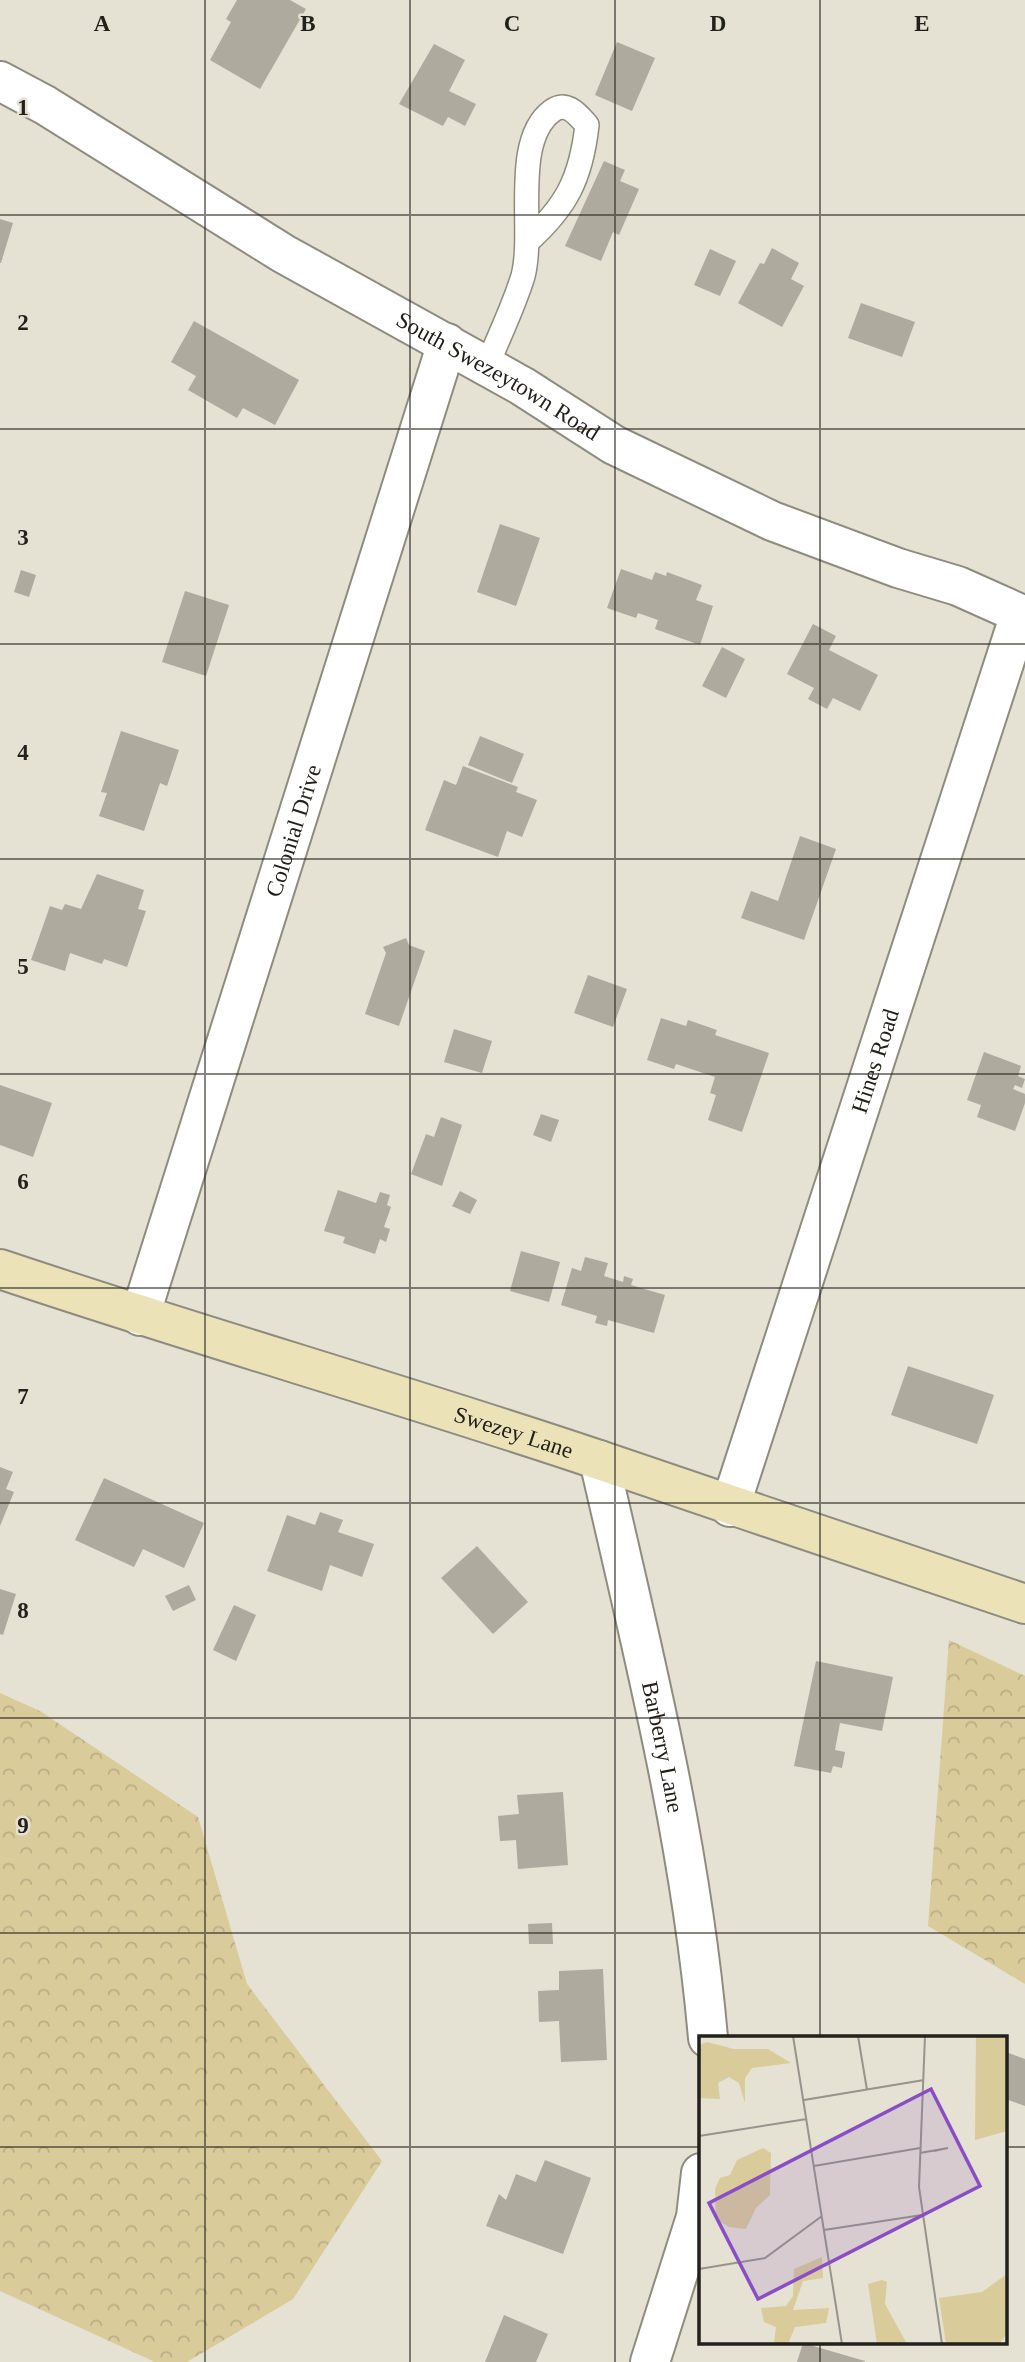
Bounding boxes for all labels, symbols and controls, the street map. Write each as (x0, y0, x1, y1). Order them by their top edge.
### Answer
text: A (94, 11, 111, 36)
text: B (300, 11, 316, 36)
text: C (504, 11, 520, 36)
text: D (710, 11, 726, 36)
text: E (914, 11, 930, 36)
text: 1 (17, 95, 29, 120)
street label: South Swezeytown Road (392, 306, 605, 445)
text: 2 (17, 310, 29, 335)
text: 3 (17, 525, 29, 550)
text: 4 (17, 740, 29, 765)
street label: Colonial Drive (261, 761, 326, 900)
text: 5 (17, 954, 29, 979)
street label: Hines Road (846, 1005, 904, 1116)
text: 6 (17, 1169, 29, 1194)
text: 7 (17, 1384, 29, 1409)
street label: Swezey Lane (451, 1401, 576, 1463)
text: 8 (17, 1598, 29, 1623)
street label: Barberry Lane (637, 1679, 689, 1815)
text: 9 (17, 1813, 29, 1838)
inset map (699, 2036, 1007, 2344)

